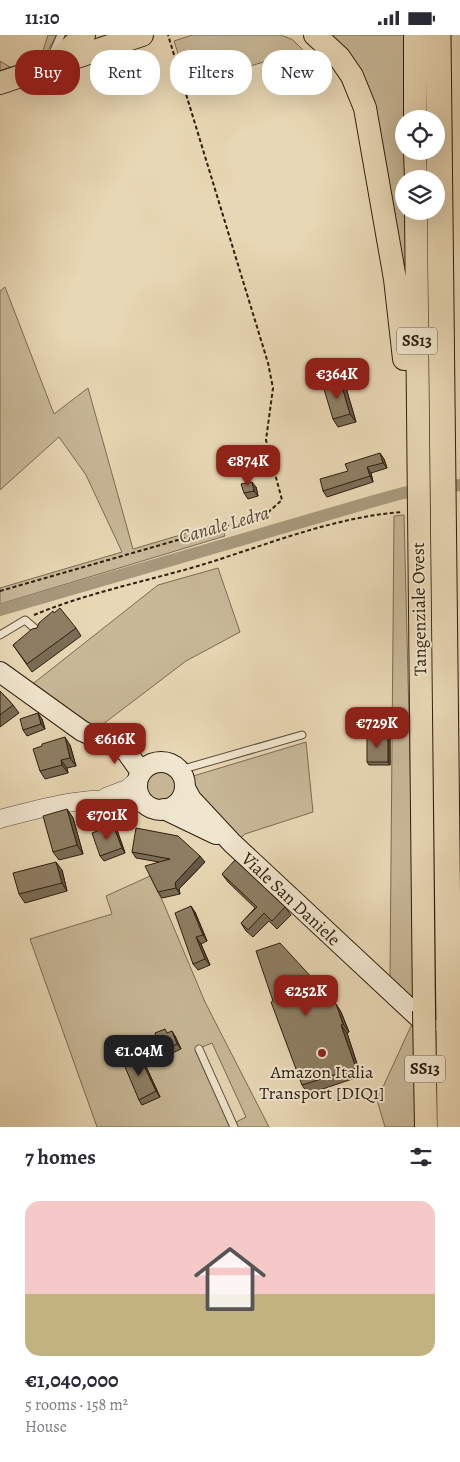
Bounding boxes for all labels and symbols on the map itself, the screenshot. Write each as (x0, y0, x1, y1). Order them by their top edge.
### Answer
road number: SS13 (397, 327, 437, 355)
pin: €364K (302, 357, 372, 400)
pin: €874K (213, 445, 283, 487)
water label: Canale Ledra (176, 500, 272, 550)
street label: Tangenziale Ovest (406, 542, 432, 676)
pin: €729K (342, 707, 412, 749)
pin: €616K (80, 723, 150, 765)
pin: €701K (72, 799, 142, 841)
street label: Viale San Daniele (236, 846, 346, 951)
pin: €252K (271, 975, 341, 1017)
pin: €1.04M (98, 1035, 180, 1077)
marker: Amazon Italia Transport [DIQ1] (316, 1047, 328, 1059)
road number: SS13 (405, 1056, 445, 1083)
place label: Amazon Italia Transport [DIQ1] (259, 1060, 385, 1105)

